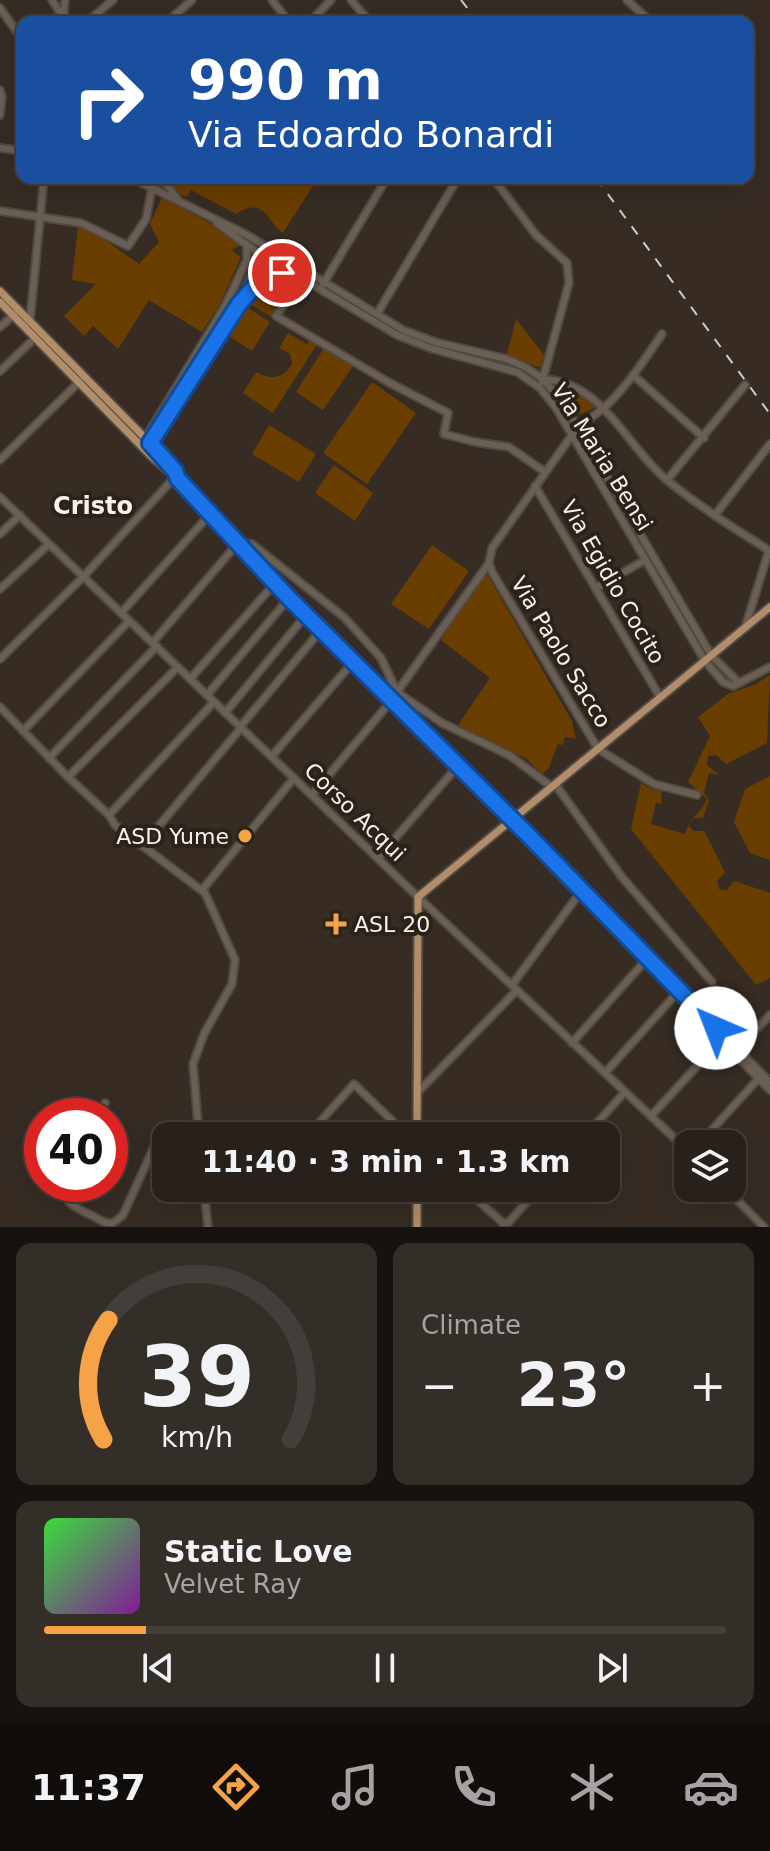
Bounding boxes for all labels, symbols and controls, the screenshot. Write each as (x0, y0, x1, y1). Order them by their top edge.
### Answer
text: 990 m (188, 47, 383, 112)
icon: right (56, 48, 160, 152)
text: Via Edoardo Bonardi (188, 114, 554, 155)
pin (248, 239, 316, 307)
icon: arrive (260, 251, 304, 295)
street label: Via Maria Bensi (547, 379, 657, 535)
district label: Cristo (53, 492, 133, 520)
street label: Via Egidio Cocito (556, 496, 670, 668)
street label: Via Paolo Sacco (506, 572, 616, 732)
street label: Corso Acqui (299, 758, 411, 866)
place label: ASD Yume (116, 824, 229, 849)
marker: ASD Yume (236, 827, 254, 845)
place label: ASL 20 (354, 912, 430, 937)
marker: ASL 20 (325, 913, 347, 935)
position arrow (674, 986, 758, 1070)
speed limit sign: 40 (24, 1098, 128, 1202)
map controls (674, 1130, 746, 1202)
button: layers (674, 1130, 746, 1202)
text: 11:40 · 3 min · 1.3 km (201, 1144, 571, 1179)
text: Climate (421, 1310, 521, 1340)
text: 39 (139, 1329, 254, 1426)
text: 23° (517, 1350, 630, 1420)
text: − (421, 1360, 458, 1411)
text: + (689, 1360, 726, 1411)
text: km/h (160, 1420, 233, 1454)
text: Static Love (164, 1534, 353, 1569)
text: Velvet Ray (164, 1569, 302, 1599)
icon: previous (136, 1646, 180, 1690)
icon: pause (363, 1646, 407, 1690)
icon: next (590, 1646, 634, 1690)
icon: directions (208, 1759, 264, 1815)
icon: music (327, 1759, 383, 1815)
icon: phone (446, 1759, 502, 1815)
icon: climate (564, 1759, 620, 1815)
icon: car (683, 1759, 739, 1815)
text: 11:37 (31, 1767, 146, 1808)

